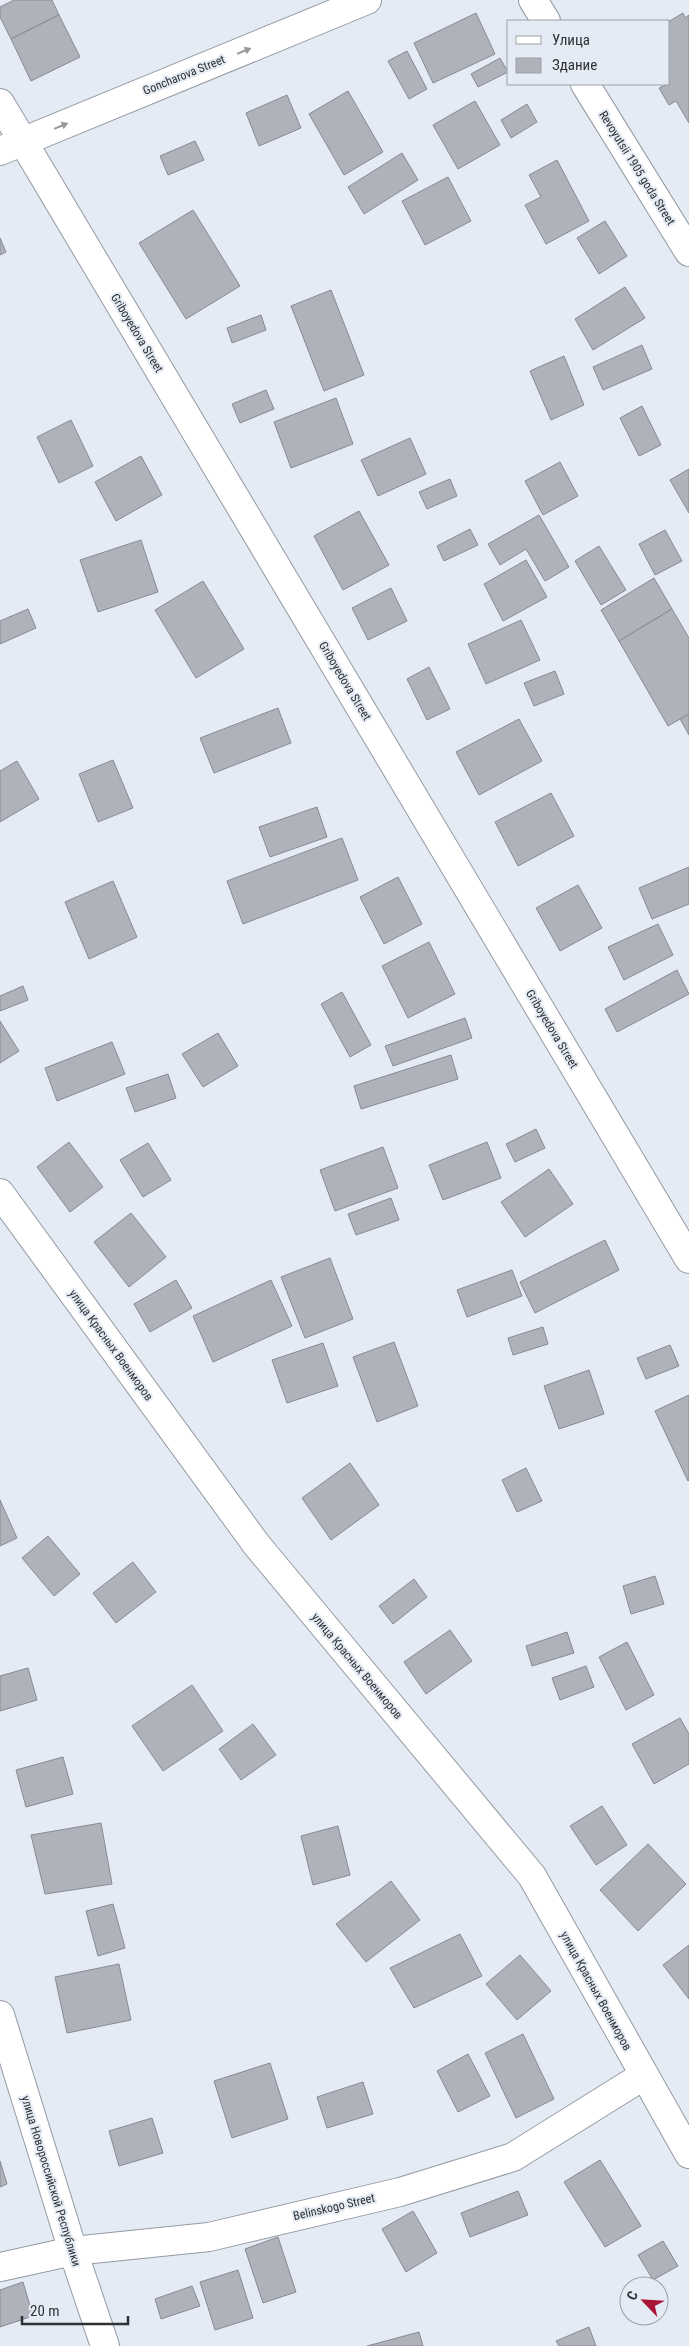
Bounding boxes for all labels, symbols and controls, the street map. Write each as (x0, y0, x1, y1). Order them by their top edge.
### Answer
legend (507, 20, 669, 85)
text: Улица (552, 31, 590, 49)
one-way arrow (237, 46, 251, 54)
street label: Goncharova Street (141, 52, 227, 98)
text: Здание (552, 56, 597, 74)
street label: Revoyutsii 1905 goda Street (596, 108, 678, 228)
one-way arrow (54, 121, 68, 129)
street label: Griboyedova Street (108, 291, 166, 375)
street label: Griboyedova Street (316, 639, 374, 723)
street label: Griboyedova Street (523, 987, 581, 1071)
street label: улица Красных Военморов (66, 1287, 156, 1403)
street label: улица Красных Военморов (309, 1610, 405, 1722)
street label: улица Красных Военморов (557, 1929, 635, 2053)
street label: улица Новороссийской Республики (18, 2094, 84, 2268)
street label: Belinskogo Street (292, 2191, 377, 2223)
north arrow (619, 2276, 669, 2326)
text: С (623, 2288, 641, 2303)
scale bar (22, 2294, 129, 2326)
text: 20 m (30, 2302, 60, 2320)

